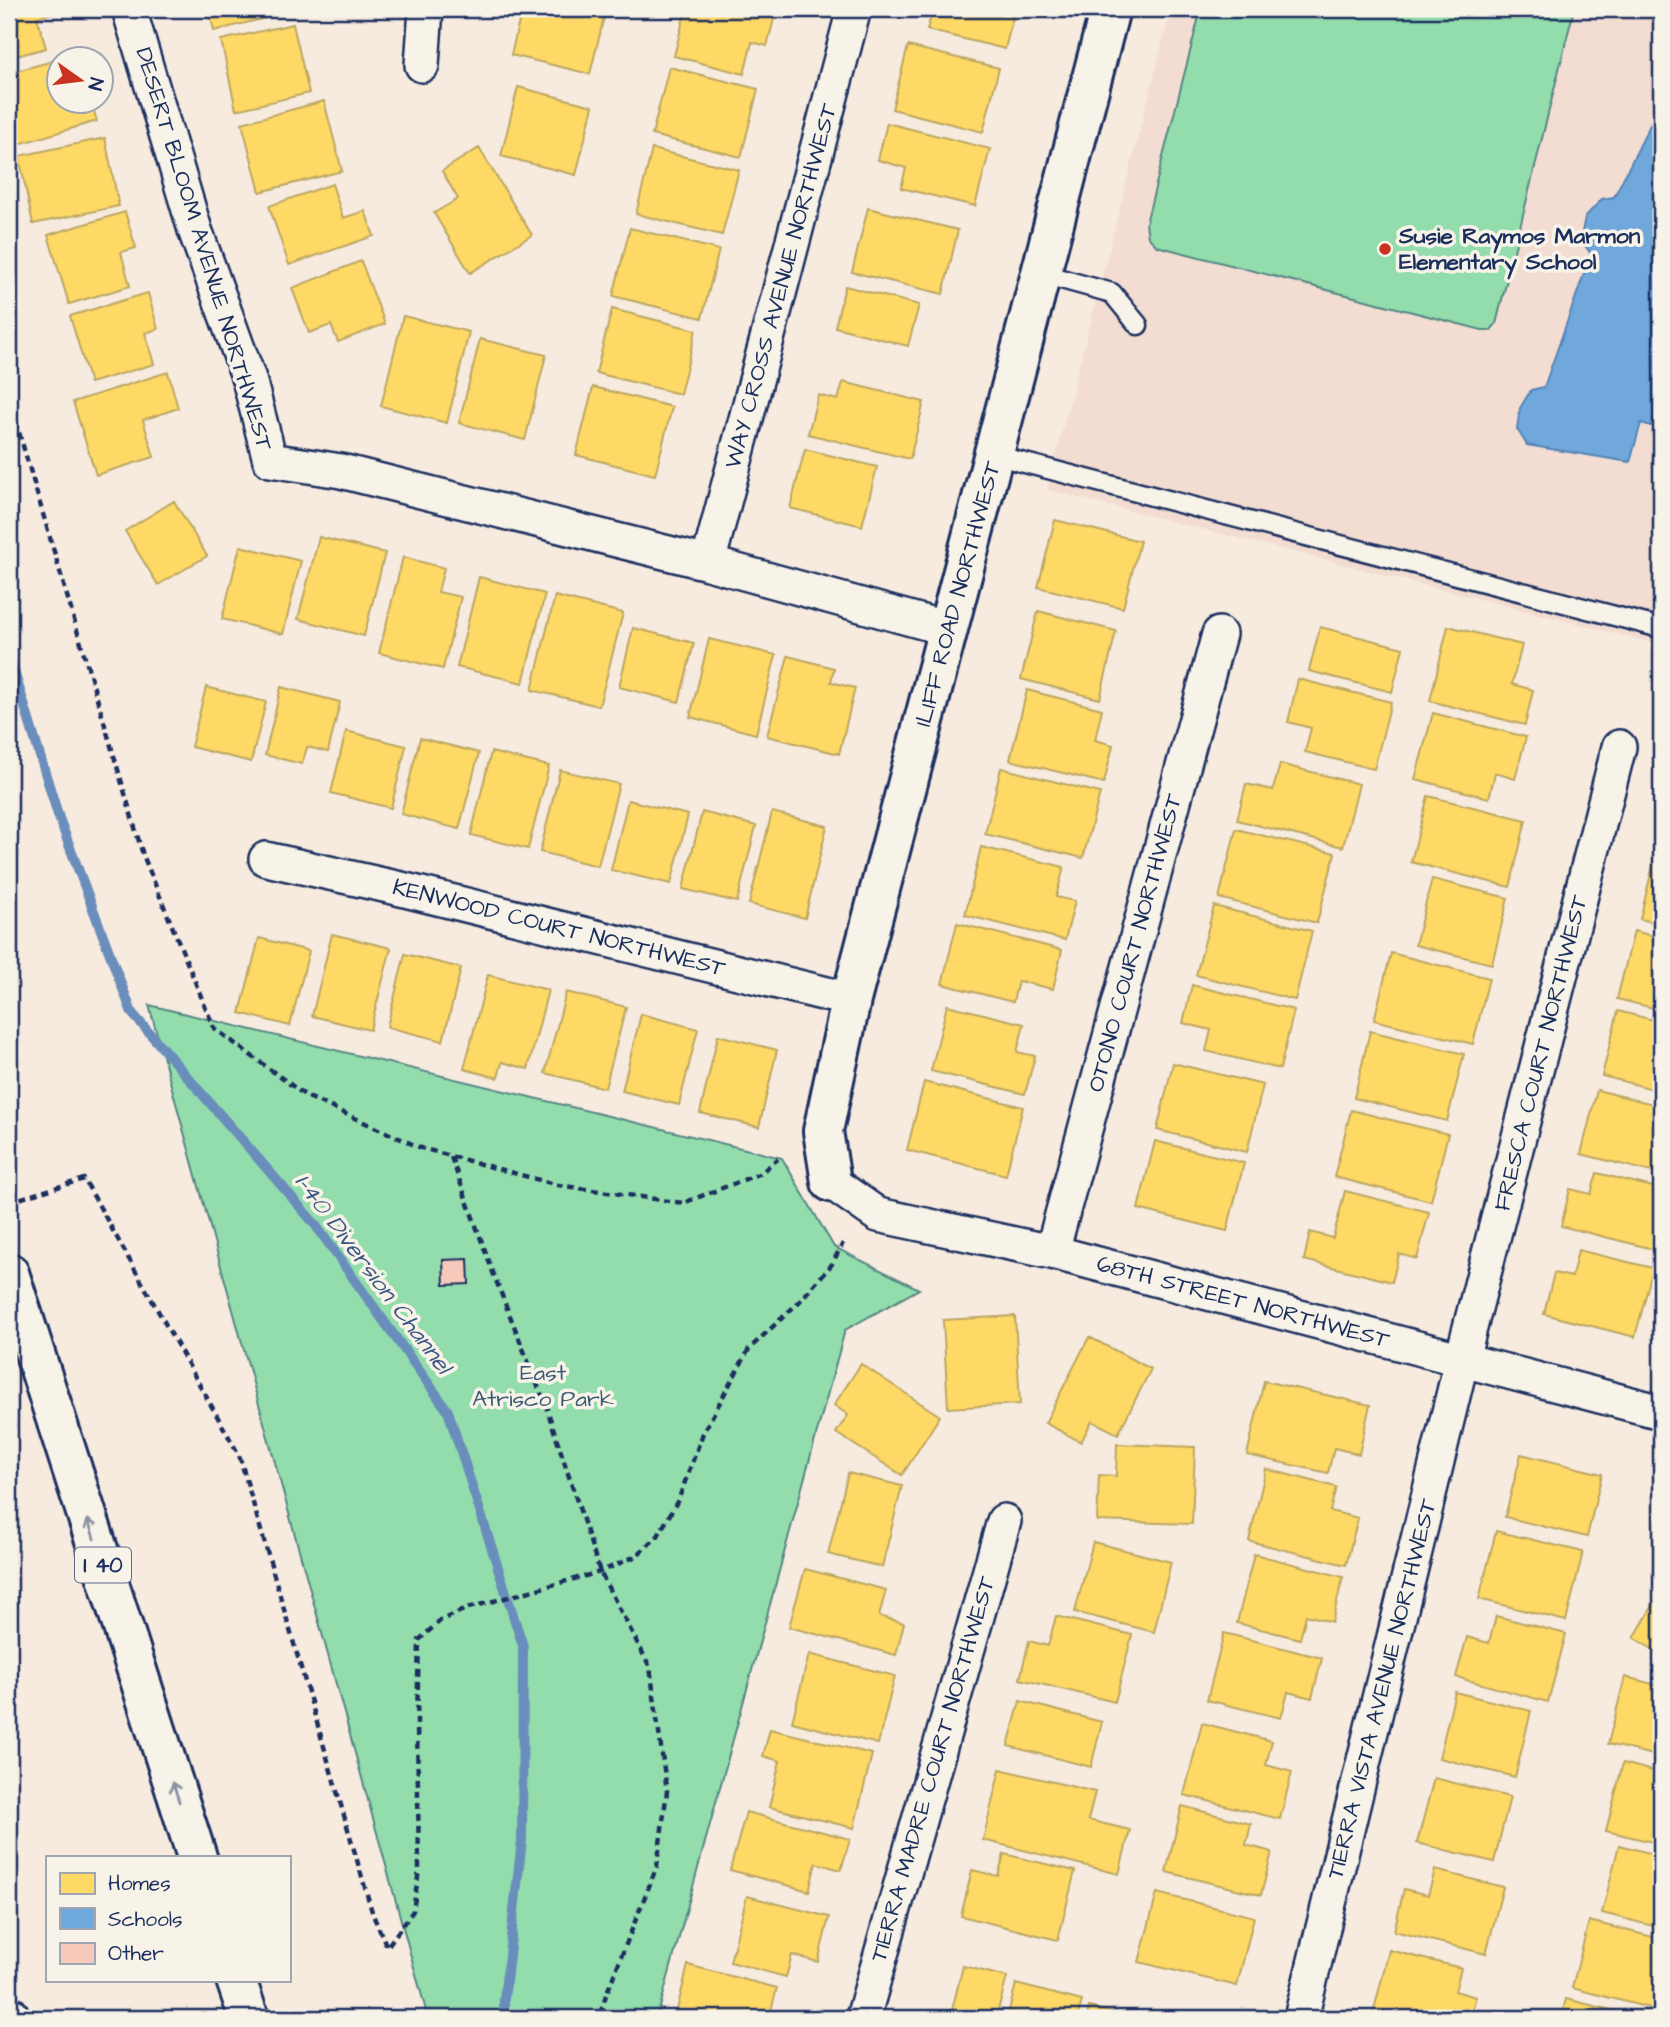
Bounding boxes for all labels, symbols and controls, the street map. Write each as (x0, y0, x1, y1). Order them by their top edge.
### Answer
street label: DESERT BLOOM AVENUE NORTHWEST (127, 44, 281, 455)
north arrow (46, 46, 116, 116)
text: N (80, 75, 110, 93)
street label: WAY CROSS AVENUE NORTHWEST (717, 99, 845, 472)
place label: Susie Raymos Marmon Elementary School (1398, 220, 1641, 280)
marker: Susie Raymos Marmon Elementary School (1377, 241, 1393, 257)
street label: ILIFF ROAD NORTHWEST (907, 457, 1009, 730)
street label: OTONO COURT NORTHWEST (1080, 790, 1190, 1096)
street label: KENWOOD COURT NORTHWEST (389, 871, 729, 985)
street label: FRESCA COURT NORTHWEST (1486, 891, 1596, 1214)
water label: I-40 Diversion Channel (286, 1167, 462, 1384)
street label: 68TH STREET NORTHWEST (1093, 1247, 1394, 1357)
park label: East Atrisco Park (472, 1357, 614, 1415)
street label: TIERRA VISTA AVENUE NORTHWEST (1319, 1495, 1445, 1883)
one-way arrow (84, 1518, 97, 1540)
road number: I 40 (75, 1548, 131, 1582)
street label: TIERRA MADRE COURT NORTHWEST (863, 1572, 1004, 1965)
one-way arrow (169, 1782, 181, 1804)
legend (46, 1856, 290, 1982)
text: Homes (108, 1869, 171, 1898)
text: Schools (108, 1905, 183, 1934)
text: Other (108, 1939, 164, 1968)

